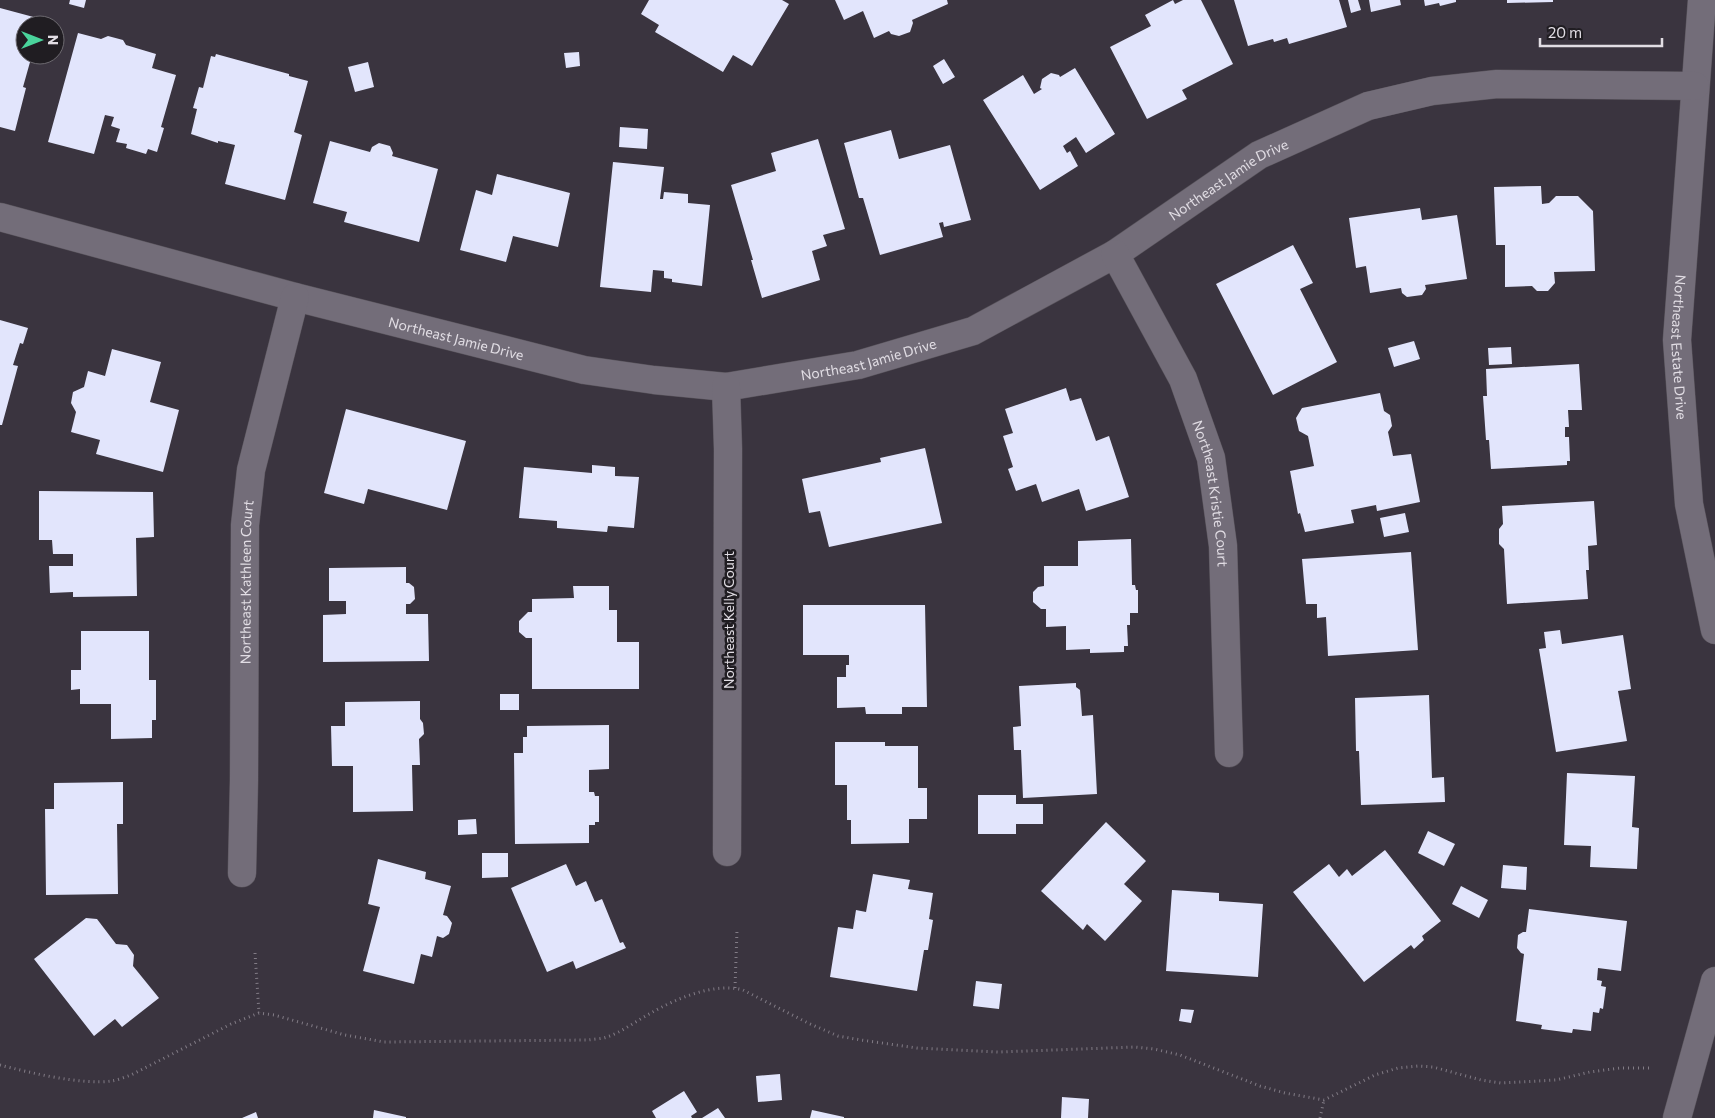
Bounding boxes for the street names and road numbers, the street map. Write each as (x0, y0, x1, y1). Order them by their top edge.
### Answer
street label: Northeast Jamie Drive (1165, 135, 1290, 223)
street label: Northeast Estate Drive (1668, 274, 1691, 420)
street label: Northeast Jamie Drive (387, 312, 526, 363)
street label: Northeast Jamie Drive (799, 334, 938, 383)
street label: Northeast Kristie Court (1190, 418, 1232, 567)
street label: Northeast Kathleen Court (236, 499, 256, 664)
street label: Northeast Kelly Court (720, 551, 737, 689)

